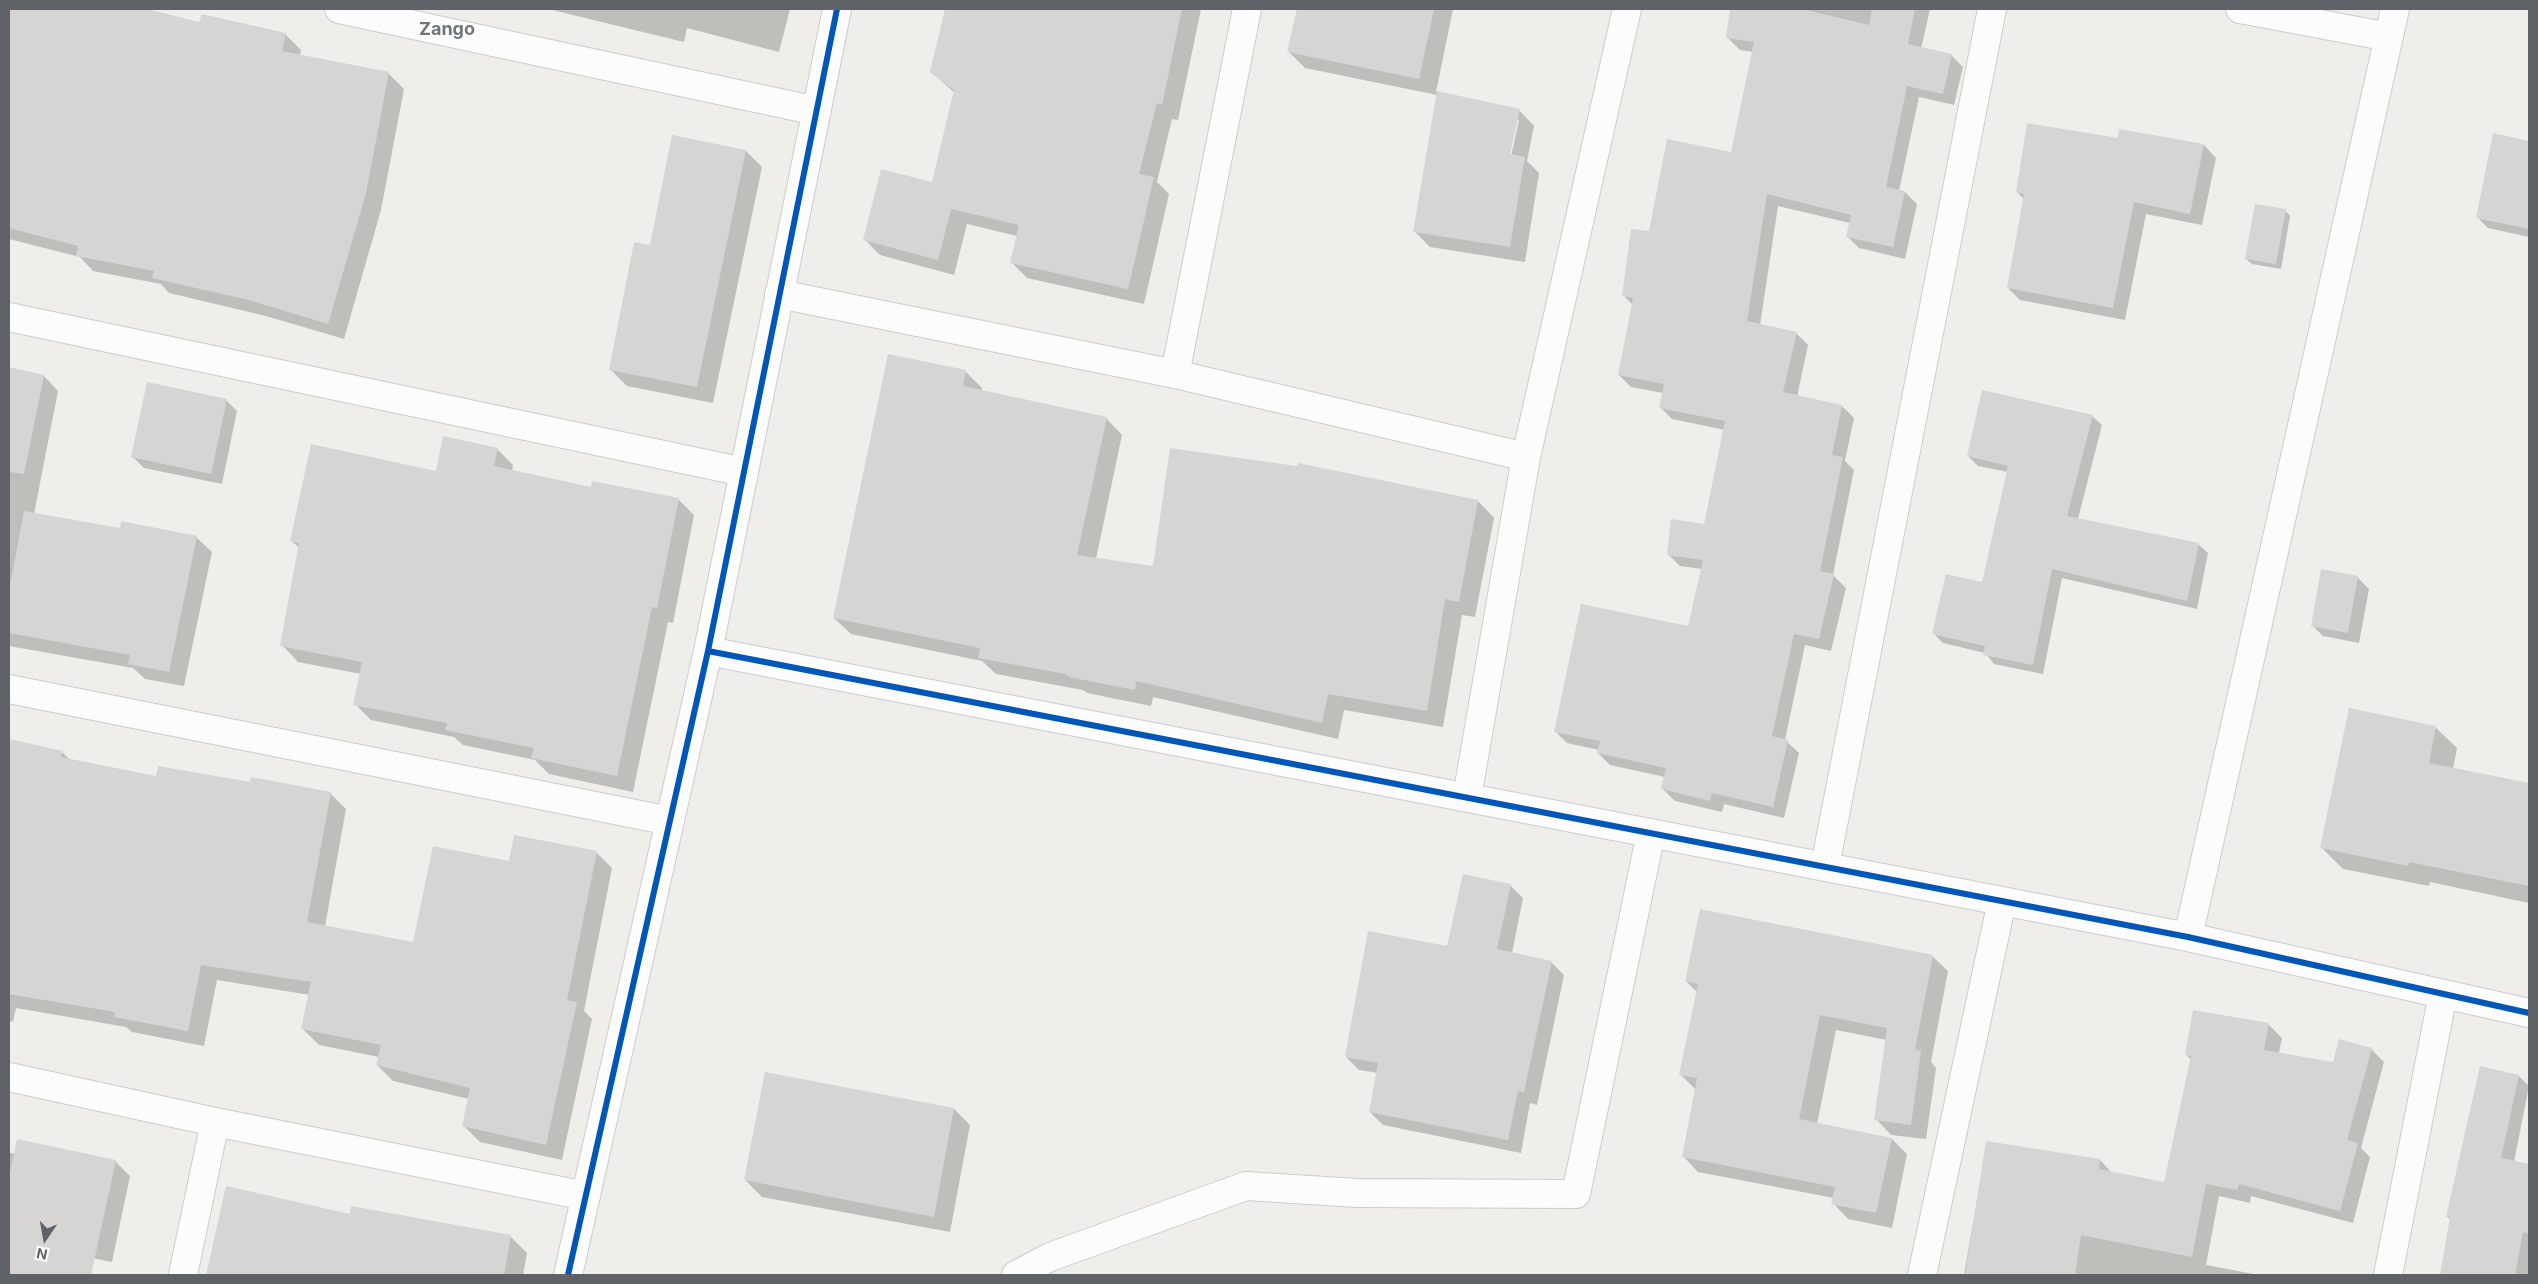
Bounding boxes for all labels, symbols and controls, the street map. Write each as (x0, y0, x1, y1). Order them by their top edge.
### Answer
district label: Zango (419, 19, 475, 41)
north arrow (20, 1214, 70, 1264)
text: N (35, 1245, 49, 1264)

